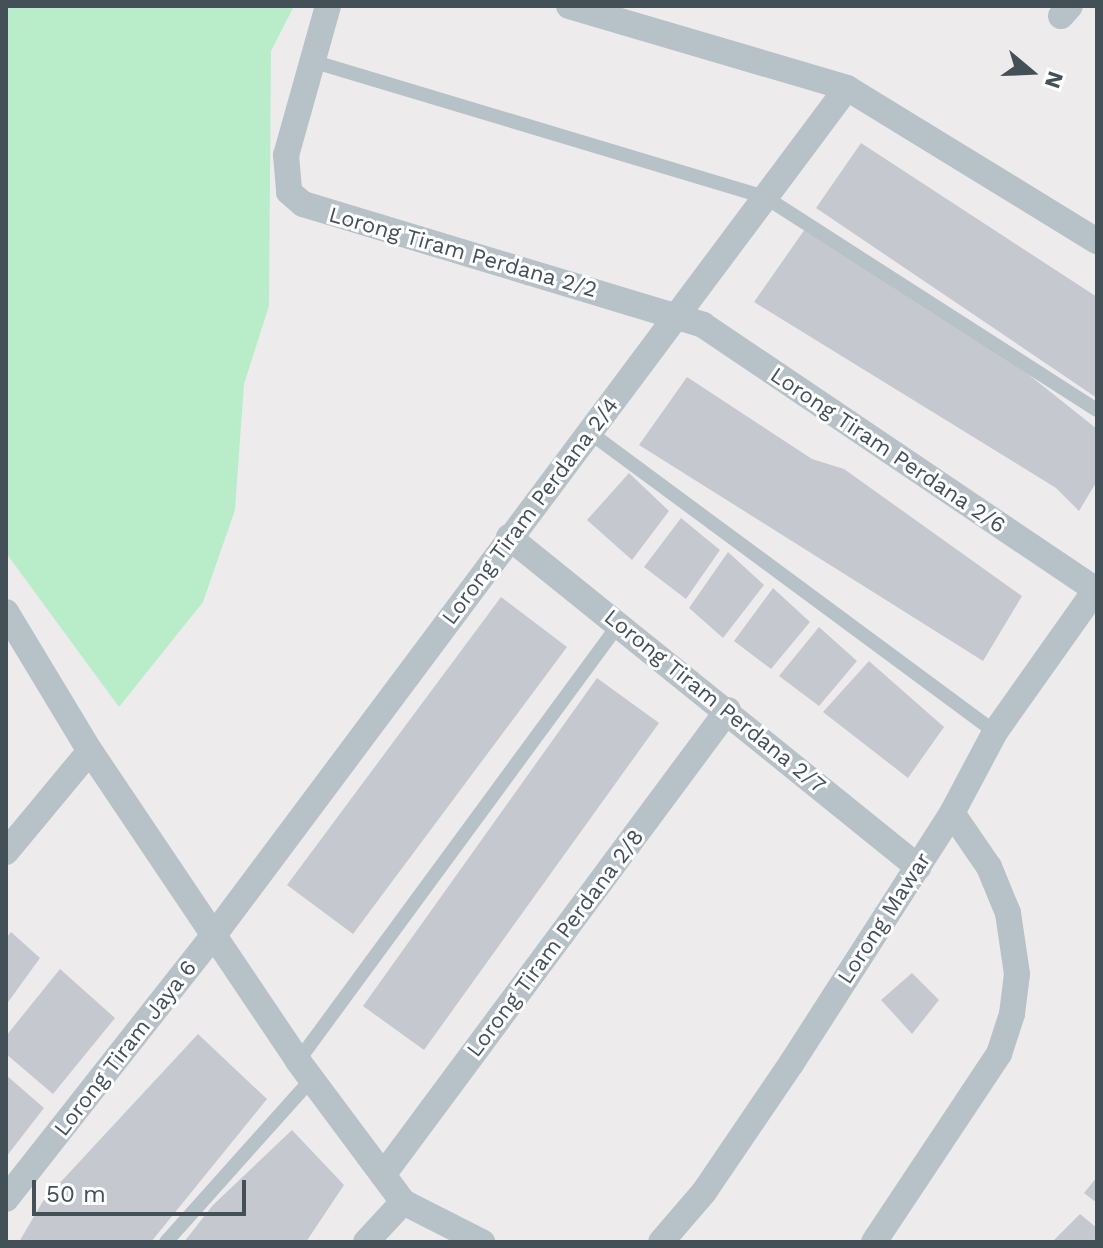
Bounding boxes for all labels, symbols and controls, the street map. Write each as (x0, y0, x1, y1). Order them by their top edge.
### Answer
north arrow (991, 32, 1071, 112)
text: N (1040, 68, 1069, 92)
street label: Lorong Tiram Perdana 2/2 (325, 201, 601, 303)
street label: Lorong Tiram Perdana 2/6 (765, 361, 1011, 539)
street label: Lorong Tiram Perdana 2/4 (436, 392, 624, 630)
street label: Lorong Tiram Perdana 2/7 (599, 603, 831, 799)
street label: Lorong Tiram Perdana 2/8 (460, 824, 650, 1062)
street label: Lorong Mawar (832, 847, 936, 989)
street label: Lorong Tiram Jaya 6 (48, 954, 202, 1142)
scale bar (36, 1164, 250, 1214)
text: 50 m (46, 1180, 106, 1208)

